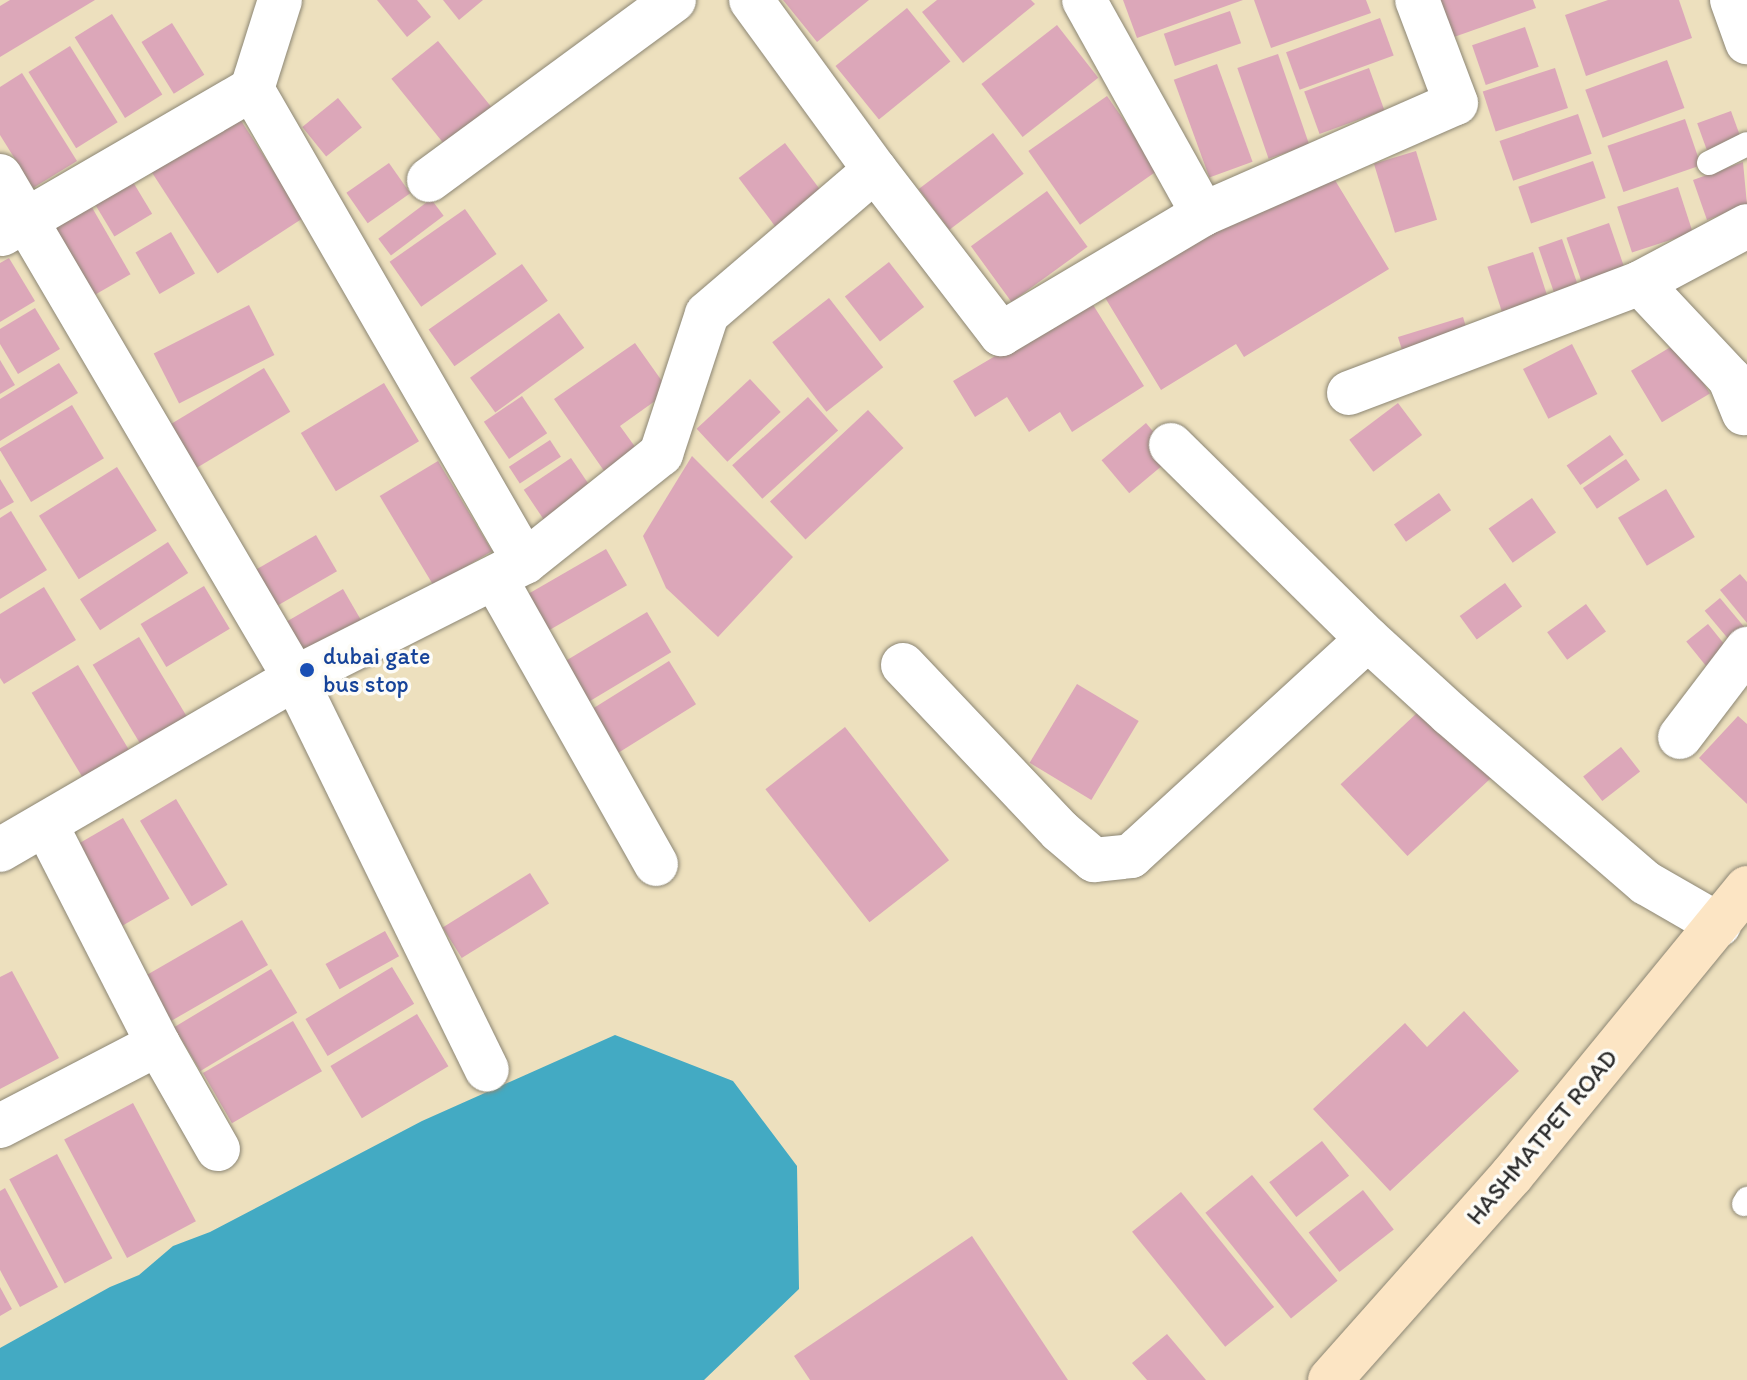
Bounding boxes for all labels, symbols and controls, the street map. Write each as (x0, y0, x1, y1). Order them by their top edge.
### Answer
place label: dubai gate bus stop (323, 642, 430, 698)
marker: dubai gate bus stop (298, 661, 316, 679)
street label: HASHMATPET ROAD (1461, 1044, 1623, 1230)

